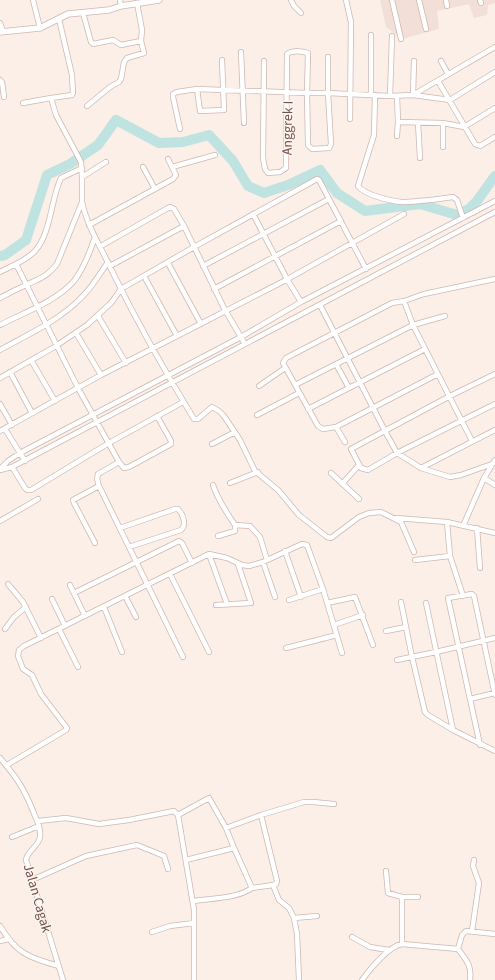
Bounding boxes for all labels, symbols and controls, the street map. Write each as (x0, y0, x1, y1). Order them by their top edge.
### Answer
street label: Anggrek I (278, 101, 298, 155)
street label: Jalan Cagak (18, 862, 56, 935)

